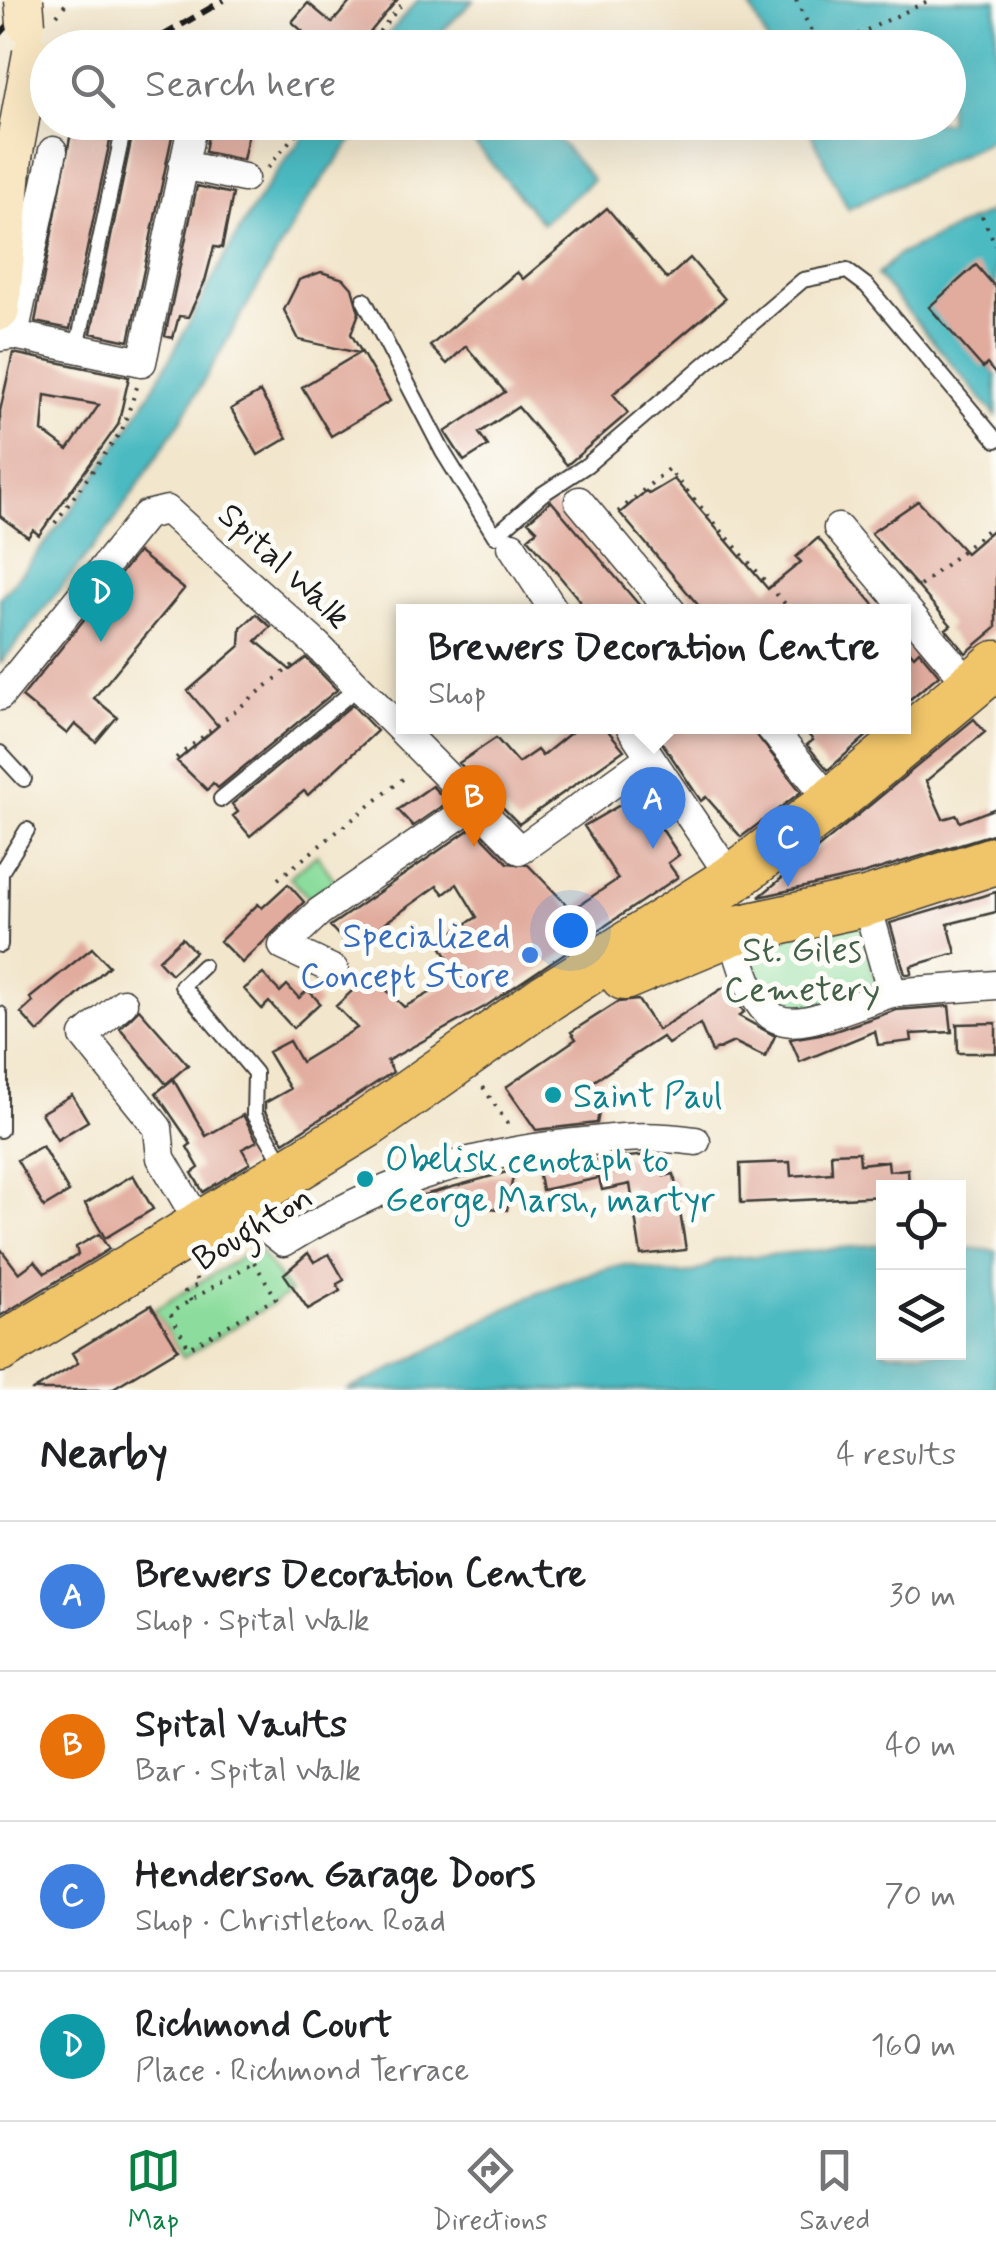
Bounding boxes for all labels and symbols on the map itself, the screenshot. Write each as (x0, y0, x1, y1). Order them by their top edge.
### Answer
street label: Spital Walk (207, 493, 360, 640)
pin: D (68, 560, 134, 642)
pin: B (442, 764, 506, 847)
pin: A (620, 766, 686, 849)
pin: C (756, 804, 820, 887)
your location (545, 905, 596, 956)
place label: Specialized Concept Store (300, 914, 510, 1000)
park label: St. Giles Cemetery (724, 928, 880, 1014)
marker: Specialized Concept Store (519, 944, 541, 966)
place label: Saint Paul (573, 1074, 722, 1120)
marker: Saint Paul (542, 1084, 564, 1106)
place label: Obelisk cenotaph to George Marsh, martyr (385, 1138, 715, 1227)
marker: Obelisk cenotaph to George Marsh, martyr (354, 1168, 376, 1190)
street label: Boughton (184, 1175, 324, 1286)

